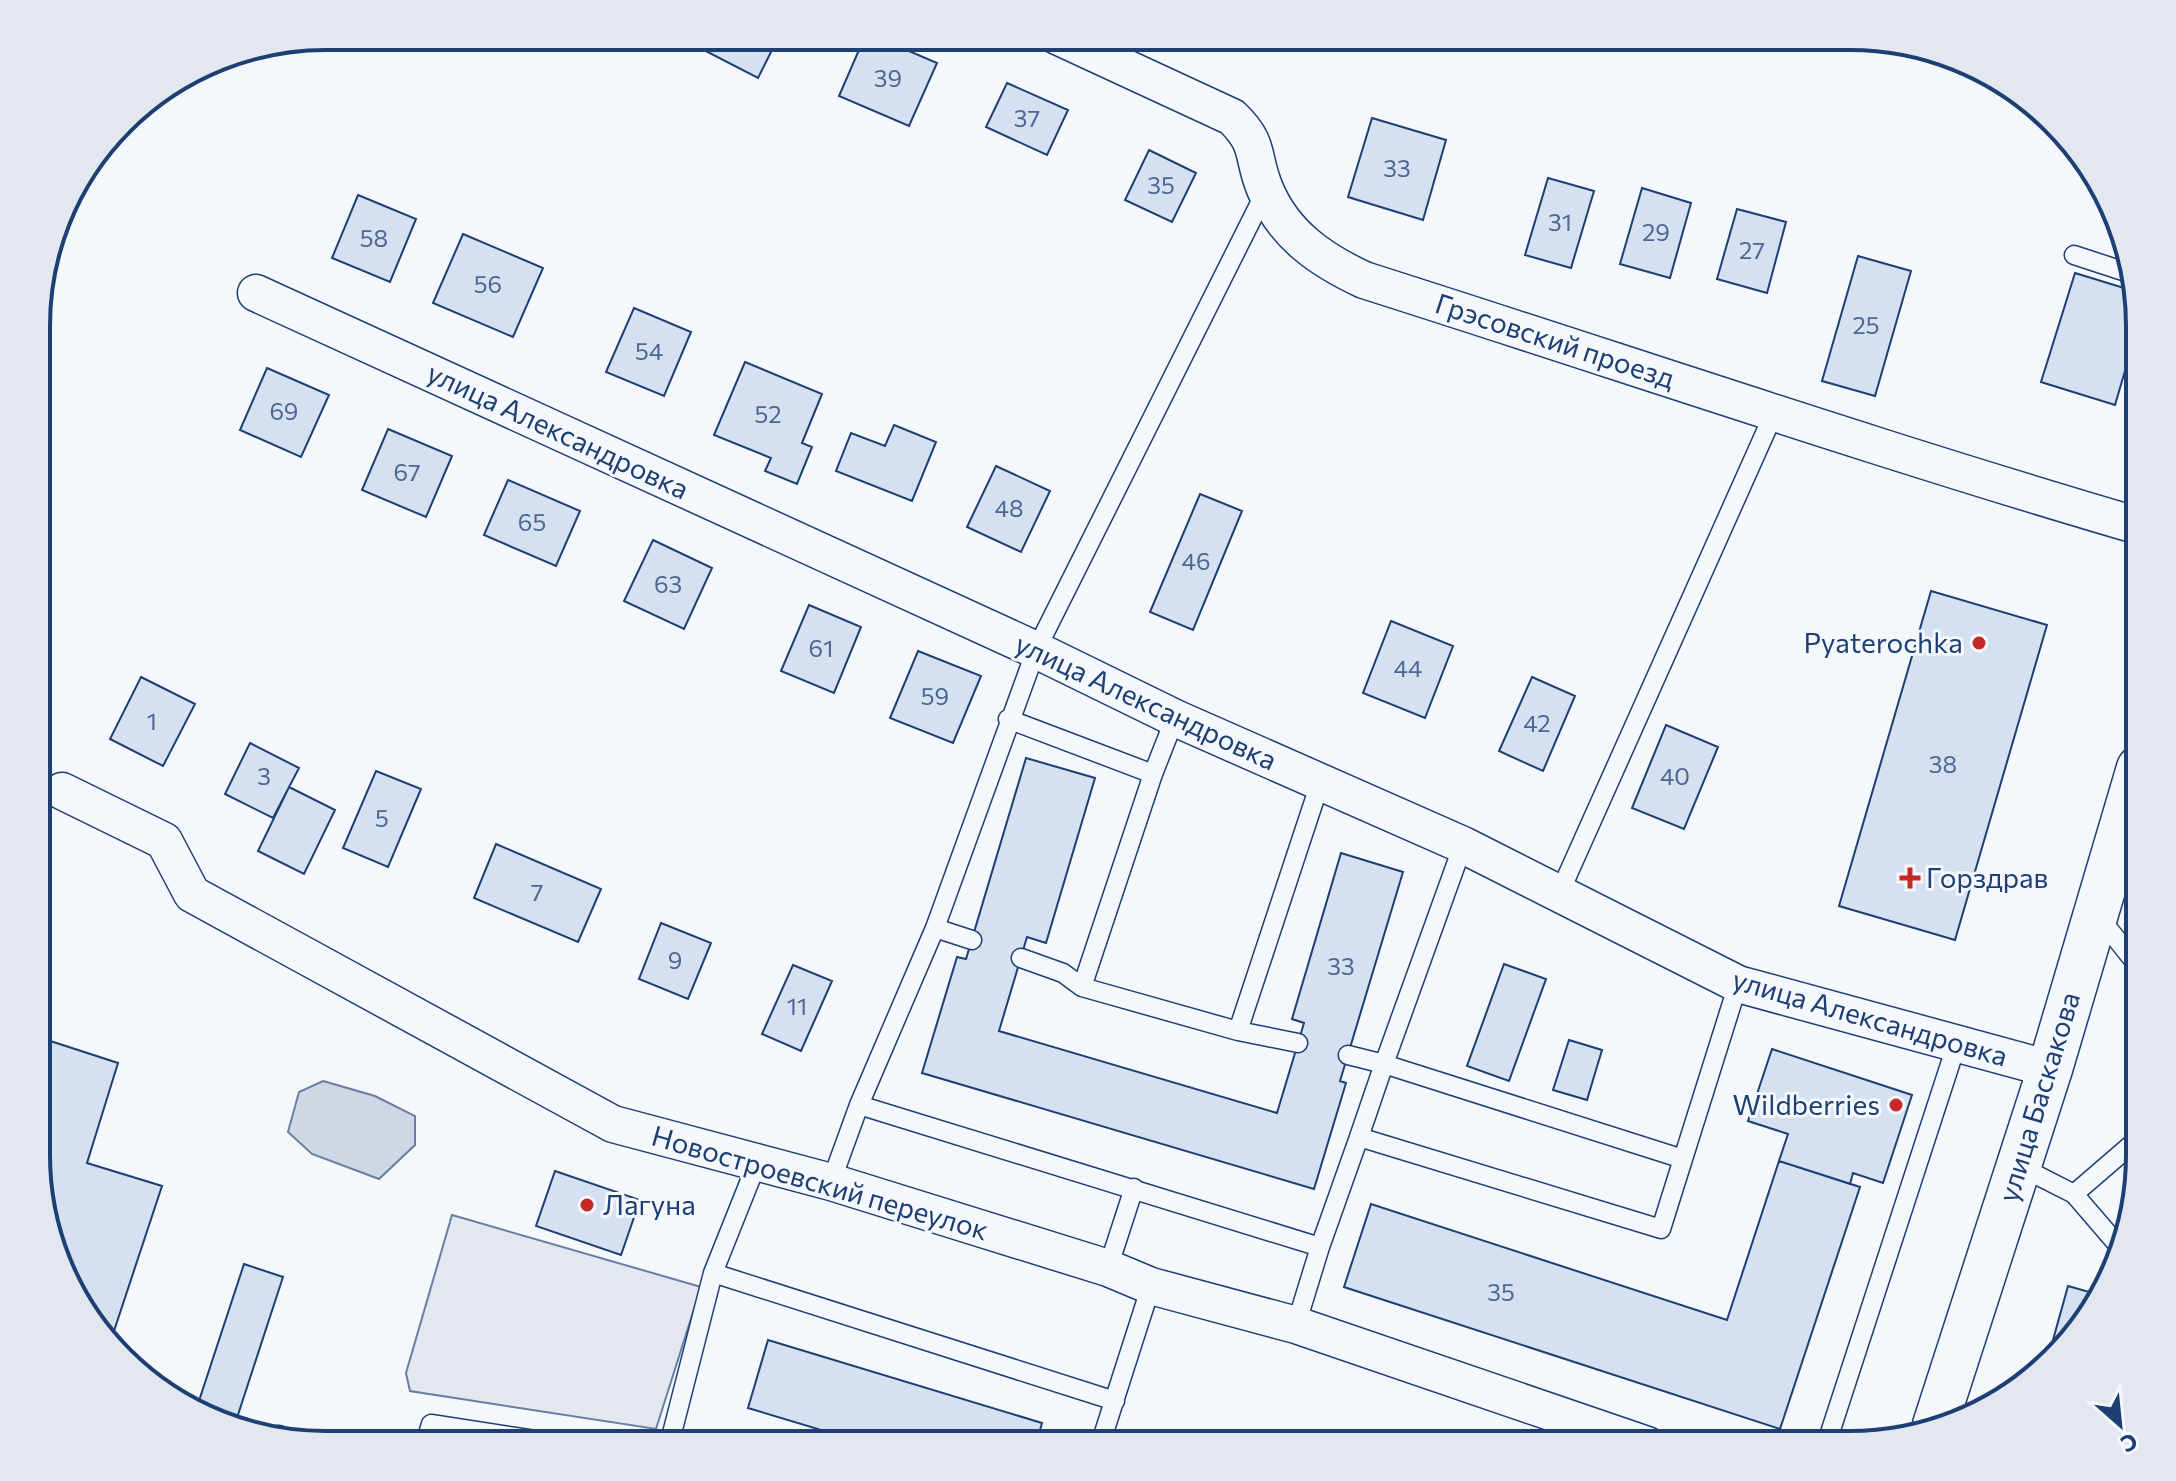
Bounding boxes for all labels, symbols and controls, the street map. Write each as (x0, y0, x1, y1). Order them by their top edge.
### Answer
house number: 39 (874, 63, 902, 92)
house number: 37 (1014, 103, 1040, 132)
house number: 33 (1383, 153, 1411, 182)
house number: 35 (1147, 170, 1175, 199)
house number: 31 (1548, 207, 1572, 236)
house number: 29 (1642, 217, 1670, 246)
house number: 58 (360, 223, 388, 252)
house number: 27 (1739, 235, 1765, 264)
house number: 56 (474, 269, 502, 298)
street label: Грэсовский проезд (1431, 285, 1679, 395)
house number: 25 (1852, 310, 1880, 339)
house number: 54 (635, 336, 663, 365)
street label: улица Александровка (422, 355, 695, 506)
house number: 69 (270, 396, 298, 425)
house number: 52 (754, 399, 782, 428)
house number: 67 (393, 457, 421, 486)
house number: 48 (995, 493, 1023, 522)
house number: 65 (518, 507, 546, 536)
house number: 46 (1182, 546, 1210, 575)
house number: 63 (654, 569, 682, 598)
place label: Pyaterochka (1803, 625, 1963, 659)
street label: улица Александровка (1010, 626, 1283, 777)
house number: 61 (809, 633, 833, 662)
marker: Pyaterochka (1970, 634, 1988, 652)
house number: 44 (1394, 653, 1422, 682)
house number: 59 (921, 681, 949, 710)
house number: 1 (147, 706, 157, 735)
house number: 42 (1523, 708, 1551, 737)
house number: 38 (1929, 749, 1957, 778)
house number: 3 (257, 761, 271, 790)
house number: 40 (1660, 761, 1690, 790)
house number: 5 (375, 803, 389, 832)
place label: Горздрав (1926, 860, 2048, 894)
marker: Горздрав (1901, 869, 1919, 887)
house number: 7 (531, 877, 543, 906)
house number: 9 (668, 945, 682, 974)
house number: 33 (1327, 951, 1355, 980)
street label: улица Александровка (1729, 961, 2012, 1073)
street label: улица Баскакова (1990, 988, 2086, 1206)
house number: 11 (787, 991, 807, 1020)
place label: Wildberries (1733, 1087, 1880, 1121)
marker: Wildberries (1887, 1096, 1905, 1114)
street label: Новостроевский переулок (648, 1118, 992, 1246)
place label: Лагуна (603, 1187, 696, 1221)
marker: Лагуна (578, 1196, 596, 1214)
house number: 35 (1487, 1277, 1515, 1306)
north arrow (2080, 1385, 2160, 1465)
text: С (2116, 1428, 2142, 1459)

